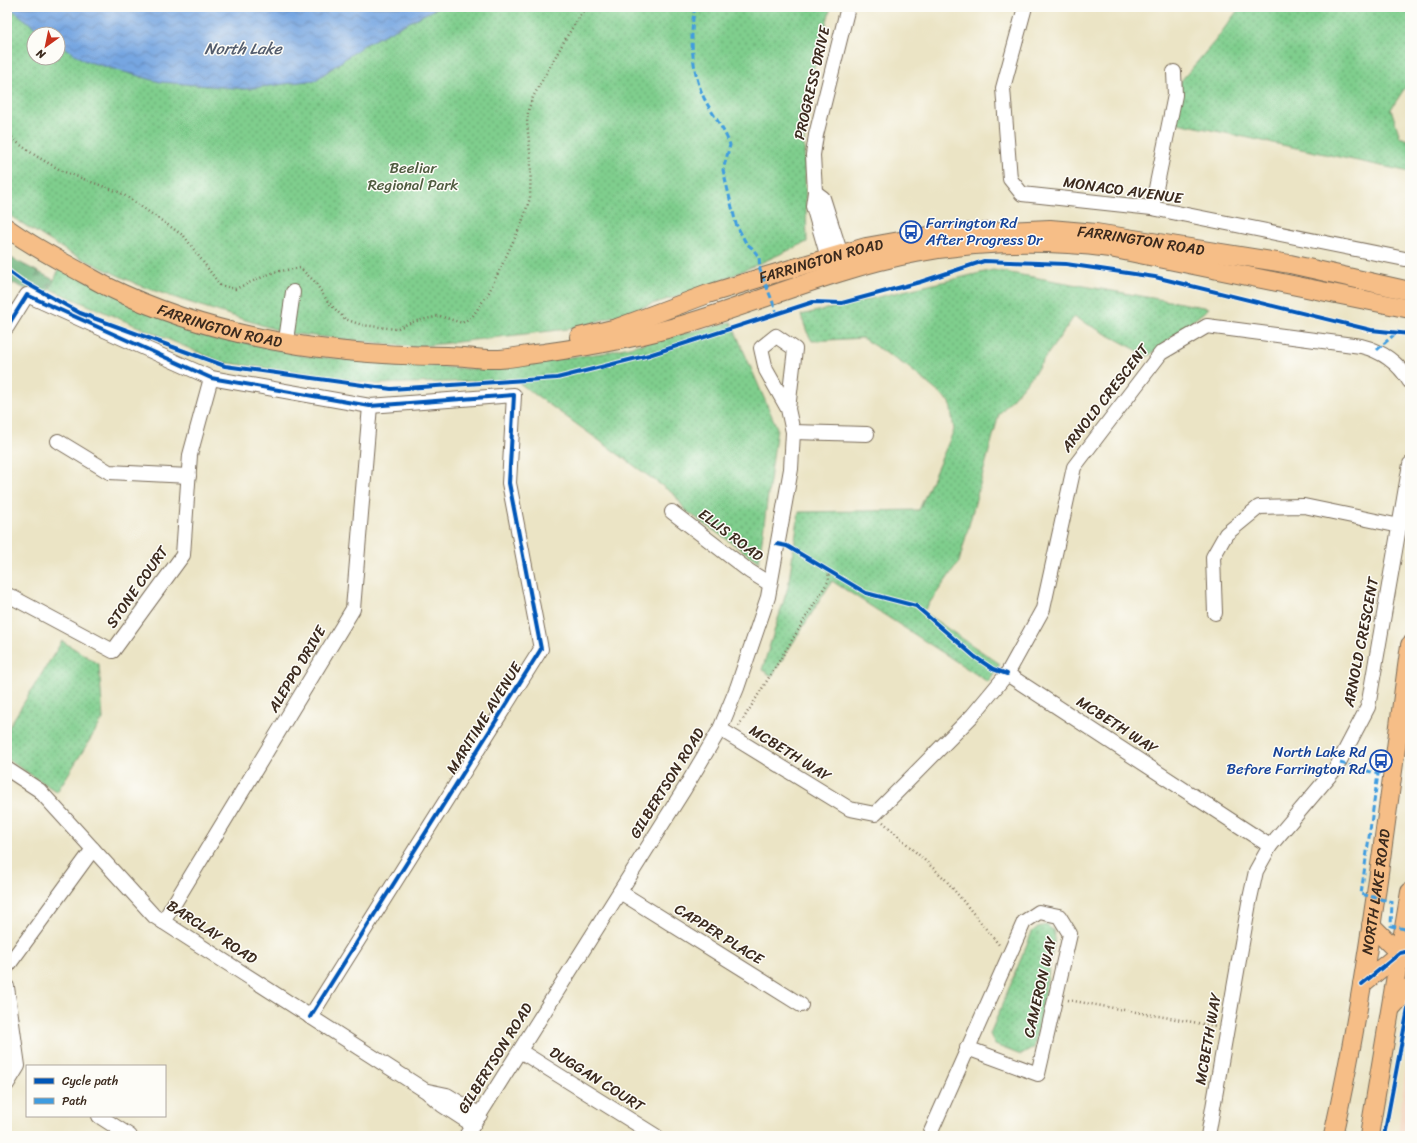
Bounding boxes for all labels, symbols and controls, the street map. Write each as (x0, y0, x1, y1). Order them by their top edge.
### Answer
street label: PROGRESS DRIVE (786, 22, 838, 142)
north arrow (26, 26, 66, 66)
water label: North Lake (205, 34, 284, 63)
text: N (32, 44, 50, 65)
park label: Beeliar Regional Park (368, 155, 458, 198)
street label: MONACO AVENUE (1062, 169, 1186, 211)
place label: Farrington Rd After Progress Dr (925, 210, 1043, 253)
street label: FARRINGTON ROAD (1076, 218, 1206, 263)
bus stop icon: Farrington Rd After Progress Dr (898, 219, 924, 245)
street label: FARRINGTON ROAD (755, 231, 885, 291)
street label: FARRINGTON ROAD (154, 296, 284, 355)
street label: ARNOLD CRESCENT (1054, 337, 1157, 459)
street label: ELLIS ROAD (693, 502, 769, 568)
street label: STONE COURT (99, 539, 176, 634)
street label: ARNOLD CRESCENT (1335, 573, 1387, 710)
street label: ALEPPO DRIVE (260, 619, 334, 718)
street label: MARITIME AVENUE (439, 655, 530, 779)
street label: MCBETH WAY (1071, 689, 1164, 762)
street label: MCBETH WAY (744, 717, 838, 789)
street label: GILBERTSON ROAD (622, 722, 712, 844)
place label: North Lake Rd Before Farrington Rd (1226, 739, 1367, 782)
bus stop icon: North Lake Rd Before Farrington Rd (1368, 748, 1394, 774)
street label: NORTH LAKE ROAD (1354, 827, 1398, 957)
street label: BARCLAY ROAD (161, 893, 263, 971)
street label: CAPPER PLACE (669, 896, 770, 973)
street label: CAMERON WAY (1016, 933, 1064, 1040)
street label: MCBETH WAY (1187, 990, 1229, 1087)
street label: GILBERTSON ROAD (450, 997, 540, 1119)
street label: DUGGAN COURT (544, 1039, 651, 1119)
legend (26, 1065, 166, 1117)
text: Cycle path (62, 1070, 118, 1092)
text: Path (62, 1090, 87, 1112)

